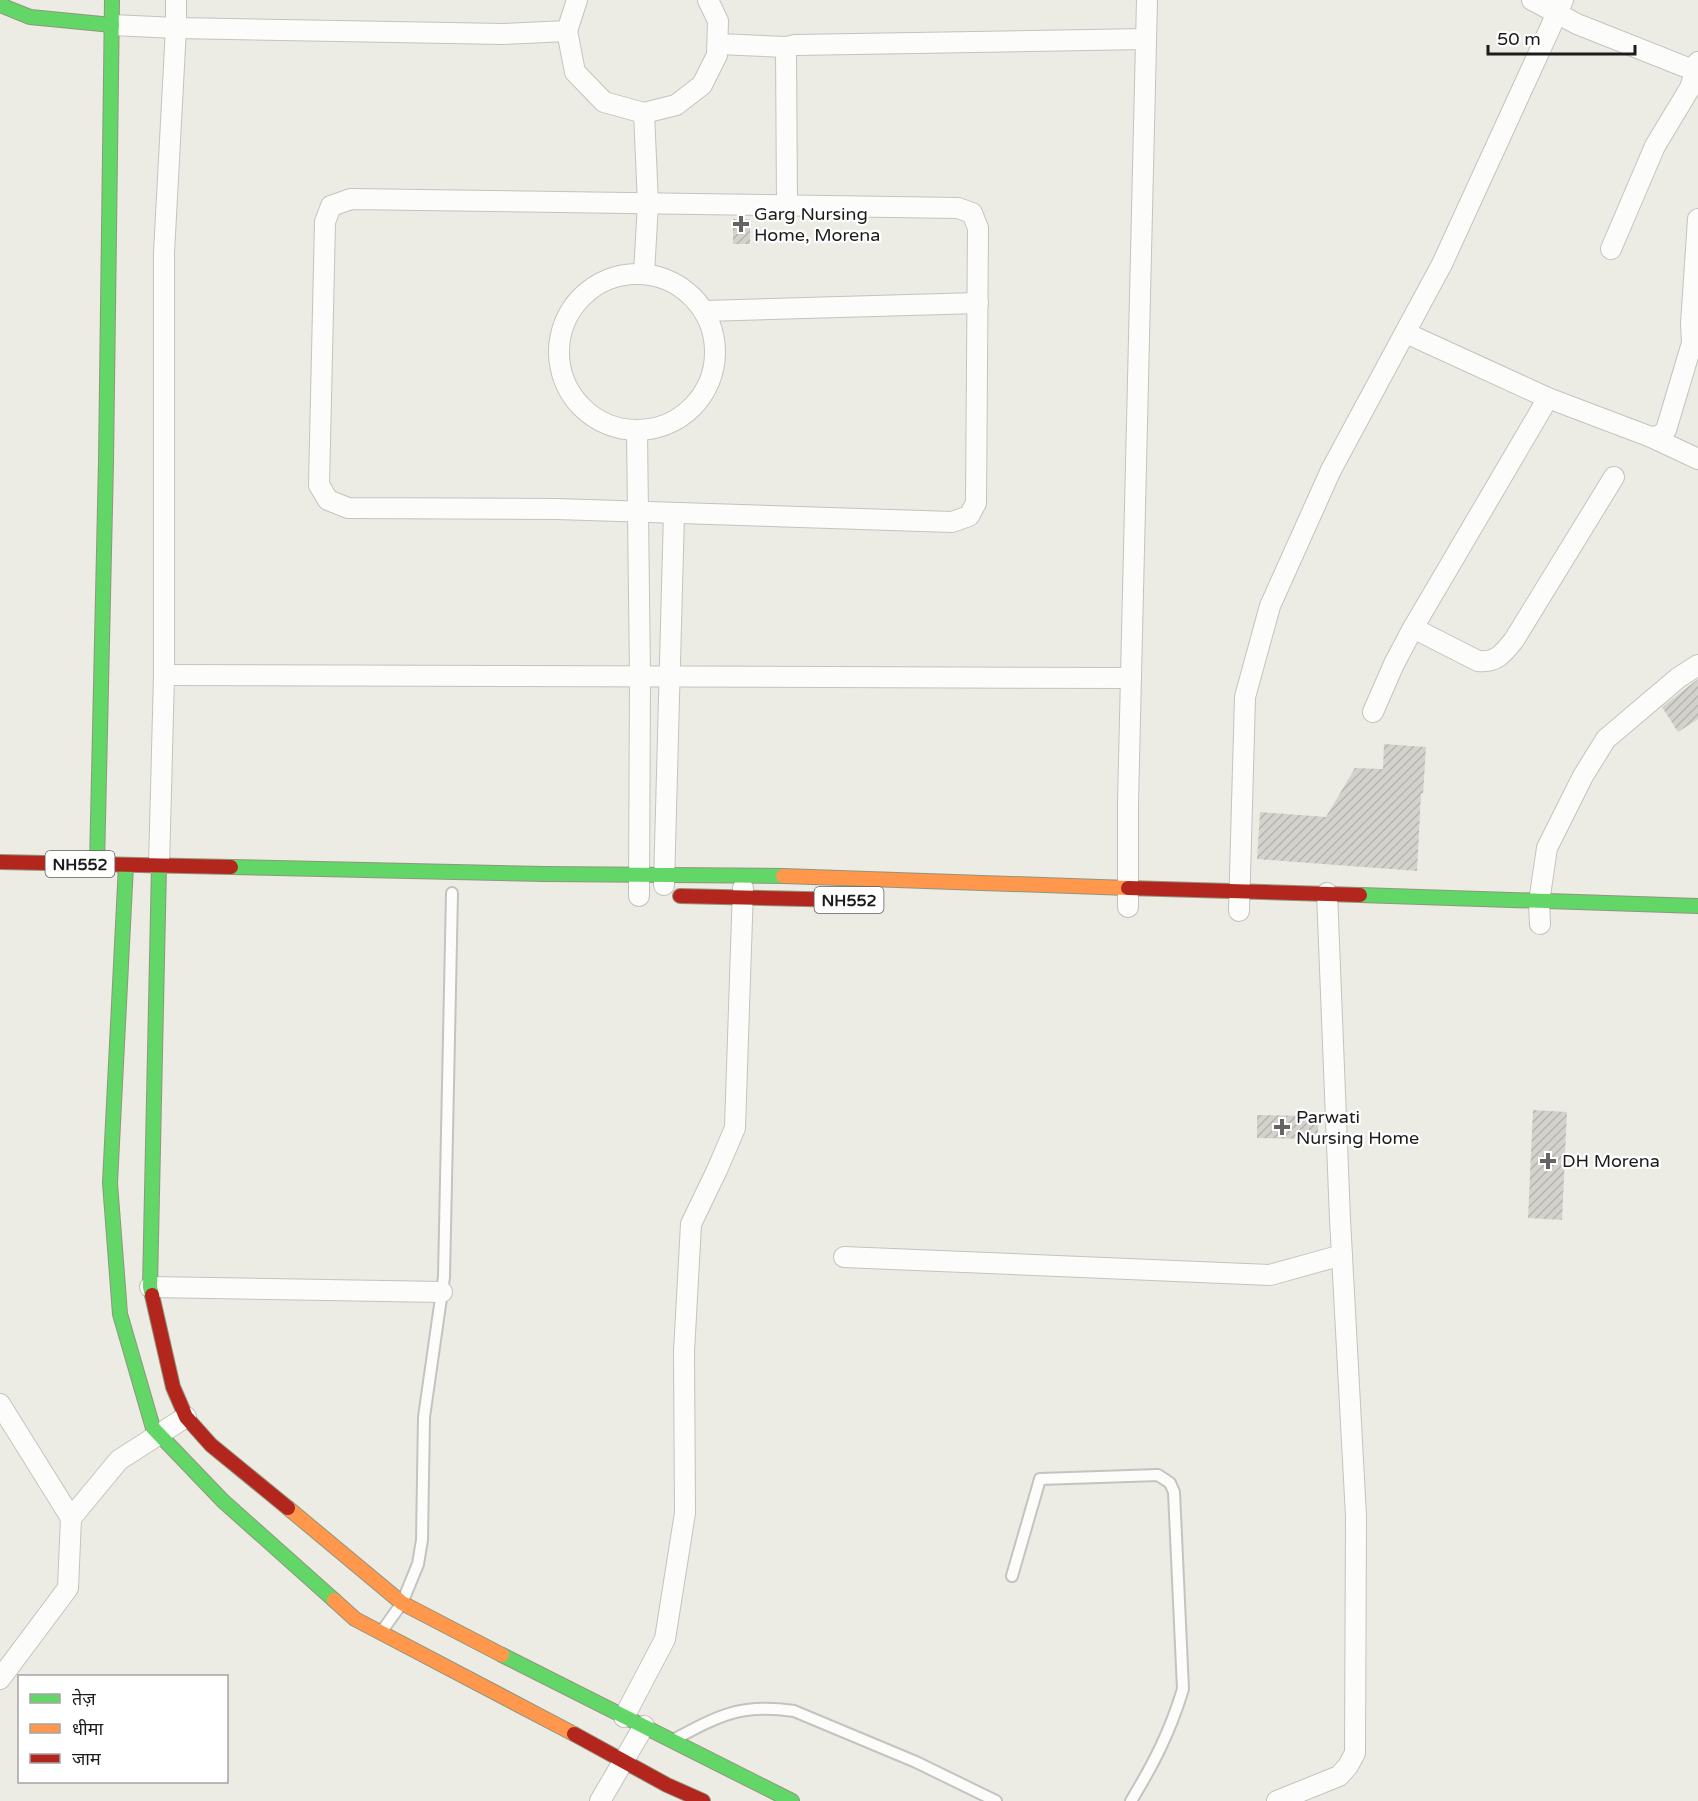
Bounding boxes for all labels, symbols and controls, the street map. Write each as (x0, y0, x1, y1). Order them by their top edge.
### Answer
scale bar (1488, 18, 1635, 56)
text: 50 m (1497, 28, 1541, 50)
place label: Garg Nursing Home, Morena (754, 203, 880, 246)
marker: Garg Nursing Home, Morena (732, 215, 750, 233)
road number: NH552 (46, 851, 115, 877)
road number: NH552 (814, 887, 884, 913)
place label: Parwati Nursing Home (1296, 1106, 1419, 1149)
marker: Parwati Nursing Home (1273, 1118, 1291, 1136)
place label: DH Morena (1562, 1150, 1660, 1172)
marker: DH Morena (1539, 1152, 1557, 1170)
legend (18, 1675, 228, 1783)
text: तेज़ (72, 1688, 96, 1710)
text: धीमा (72, 1718, 103, 1740)
text: जाम (72, 1748, 102, 1770)

